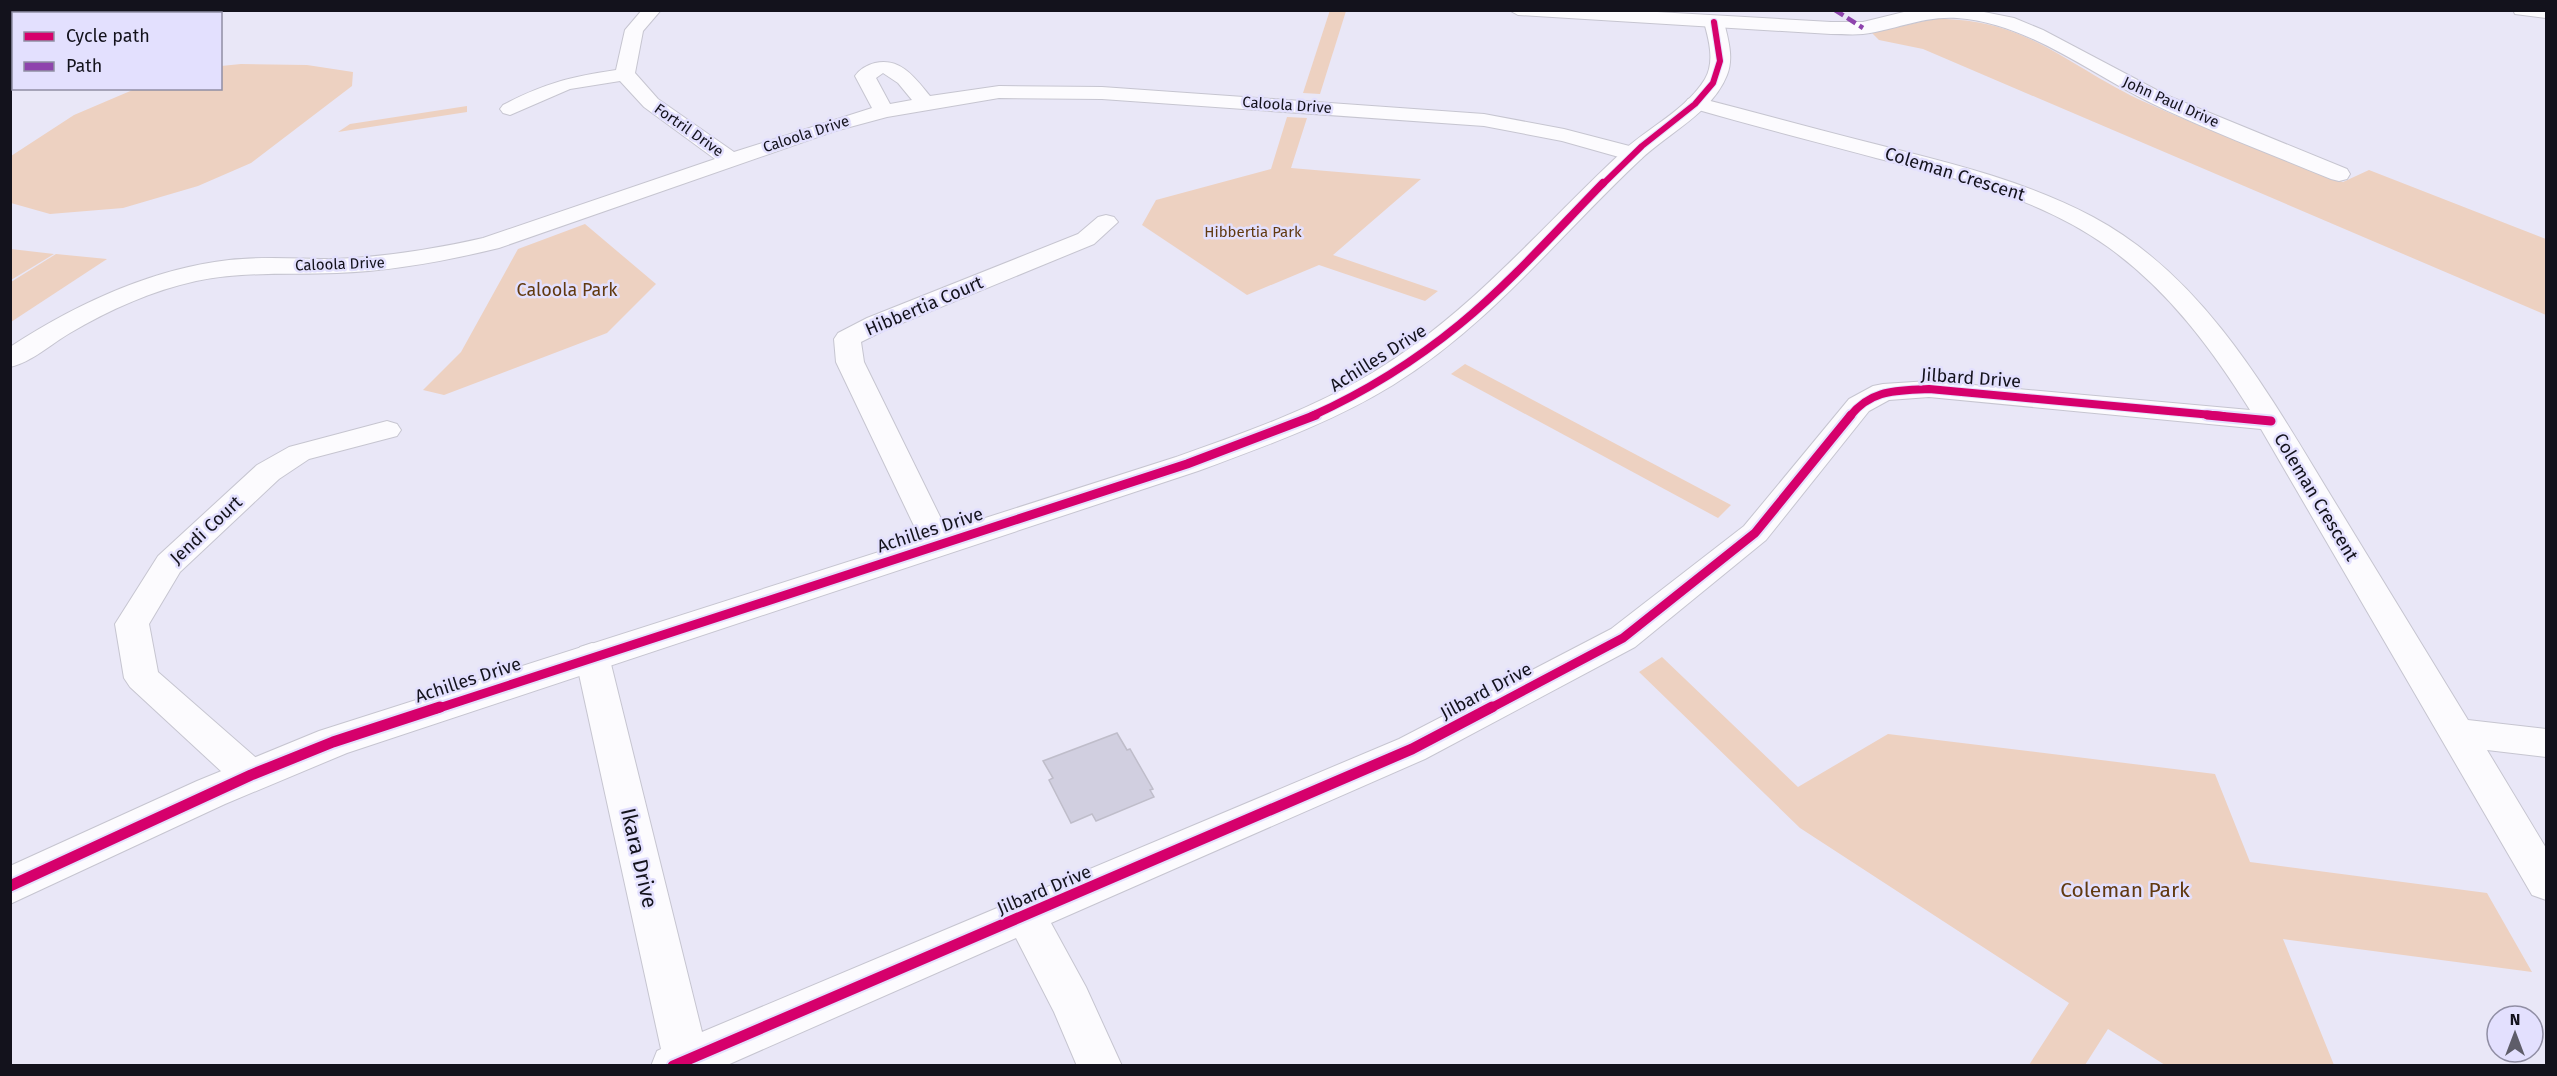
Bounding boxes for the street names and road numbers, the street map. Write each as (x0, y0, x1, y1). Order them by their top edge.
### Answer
street label: John Paul Drive (2120, 73, 2222, 131)
street label: Caloola Drive (1242, 93, 1332, 117)
street label: Fortril Drive (651, 100, 727, 160)
street label: Caloola Drive (761, 112, 851, 156)
street label: Coleman Crescent (1882, 142, 2028, 206)
street label: Caloola Drive (295, 253, 385, 275)
street label: Hibbertia Court (862, 271, 987, 341)
street label: Achilles Drive (1325, 319, 1431, 397)
street label: Jilbard Drive (1920, 364, 2022, 392)
street label: Coleman Crescent (2269, 429, 2363, 565)
street label: Jendi Court (165, 491, 247, 569)
street label: Achilles Drive (874, 503, 986, 557)
street label: Achilles Drive (412, 653, 524, 707)
street label: Jilbard Drive (1437, 658, 1535, 724)
street label: Ikara Drive (615, 806, 663, 910)
street label: Jilbard Drive (994, 860, 1094, 920)

